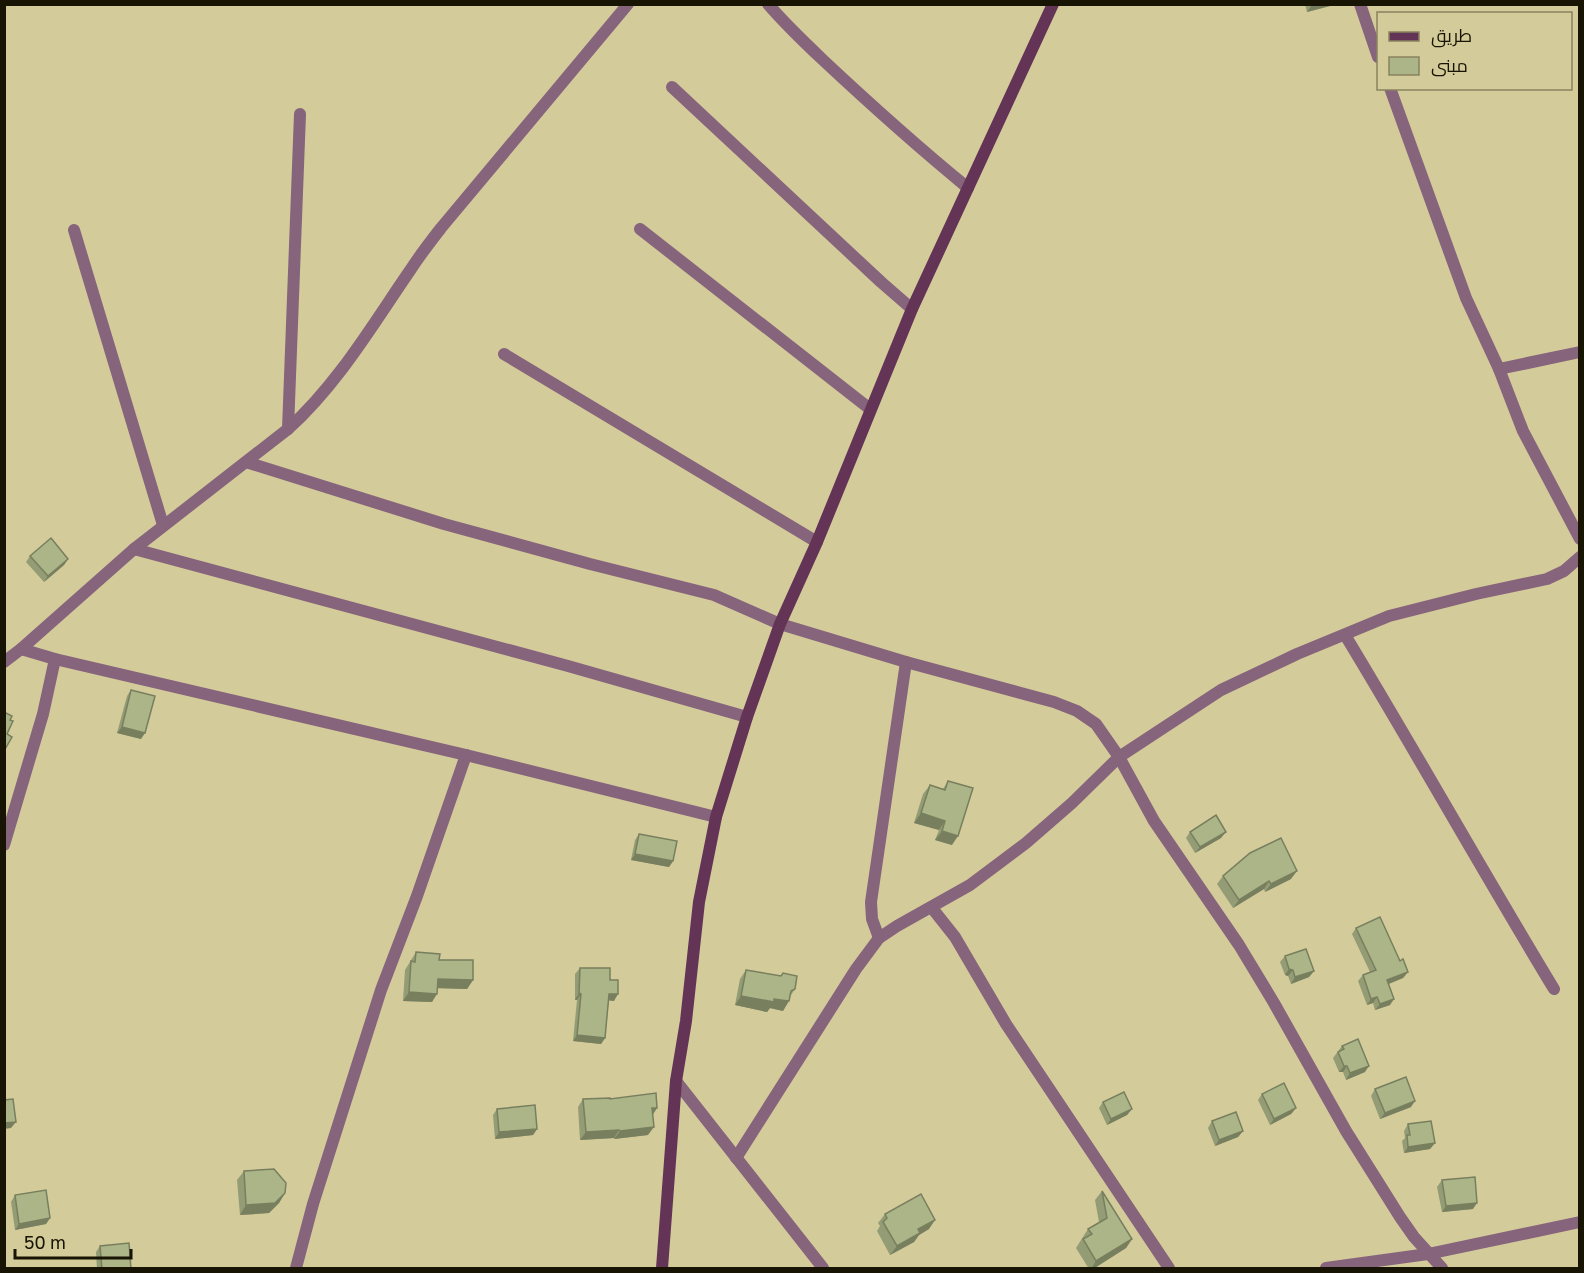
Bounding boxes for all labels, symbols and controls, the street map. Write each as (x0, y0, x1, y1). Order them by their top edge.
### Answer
legend (1377, 12, 1572, 90)
text: طريق (1431, 24, 1472, 48)
text: مبنى (1431, 54, 1468, 77)
scale bar (15, 1222, 130, 1260)
text: 50 m (24, 1231, 66, 1253)

